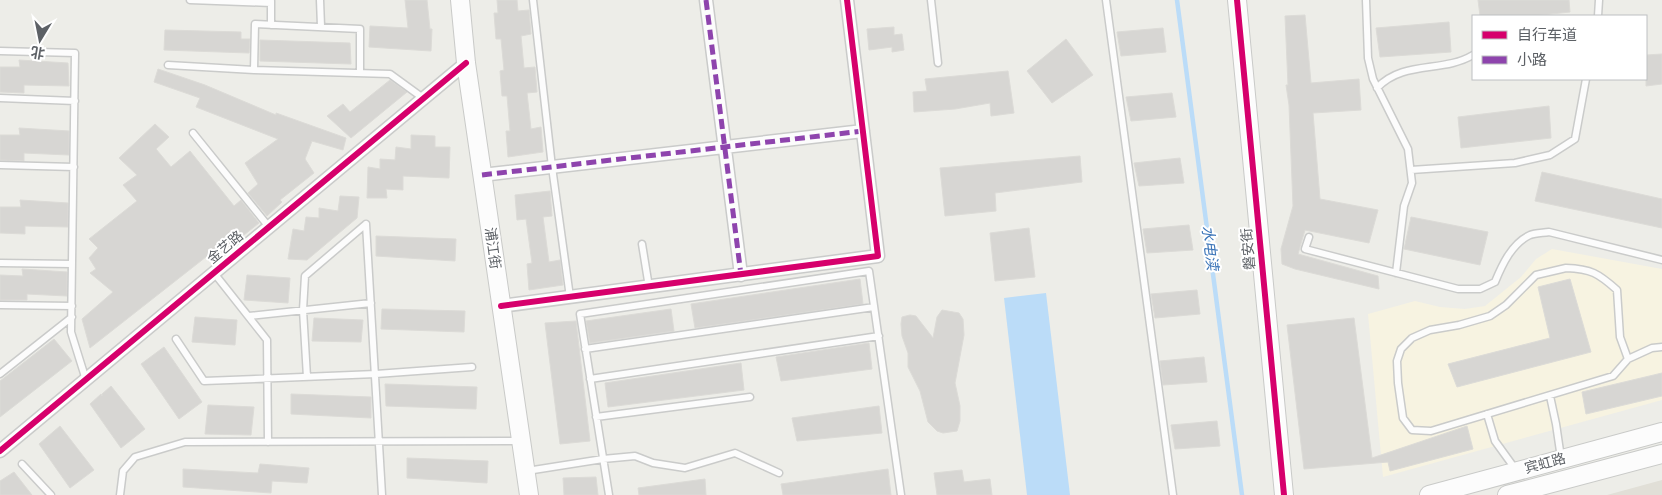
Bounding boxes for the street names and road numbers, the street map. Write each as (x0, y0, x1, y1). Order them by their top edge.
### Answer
street label: 浦江街 (481, 226, 505, 270)
street label: 金艺路 (203, 227, 247, 267)
street label: 磐安街 (1237, 227, 1259, 271)
street label: 宾虹路 (1522, 449, 1568, 477)

